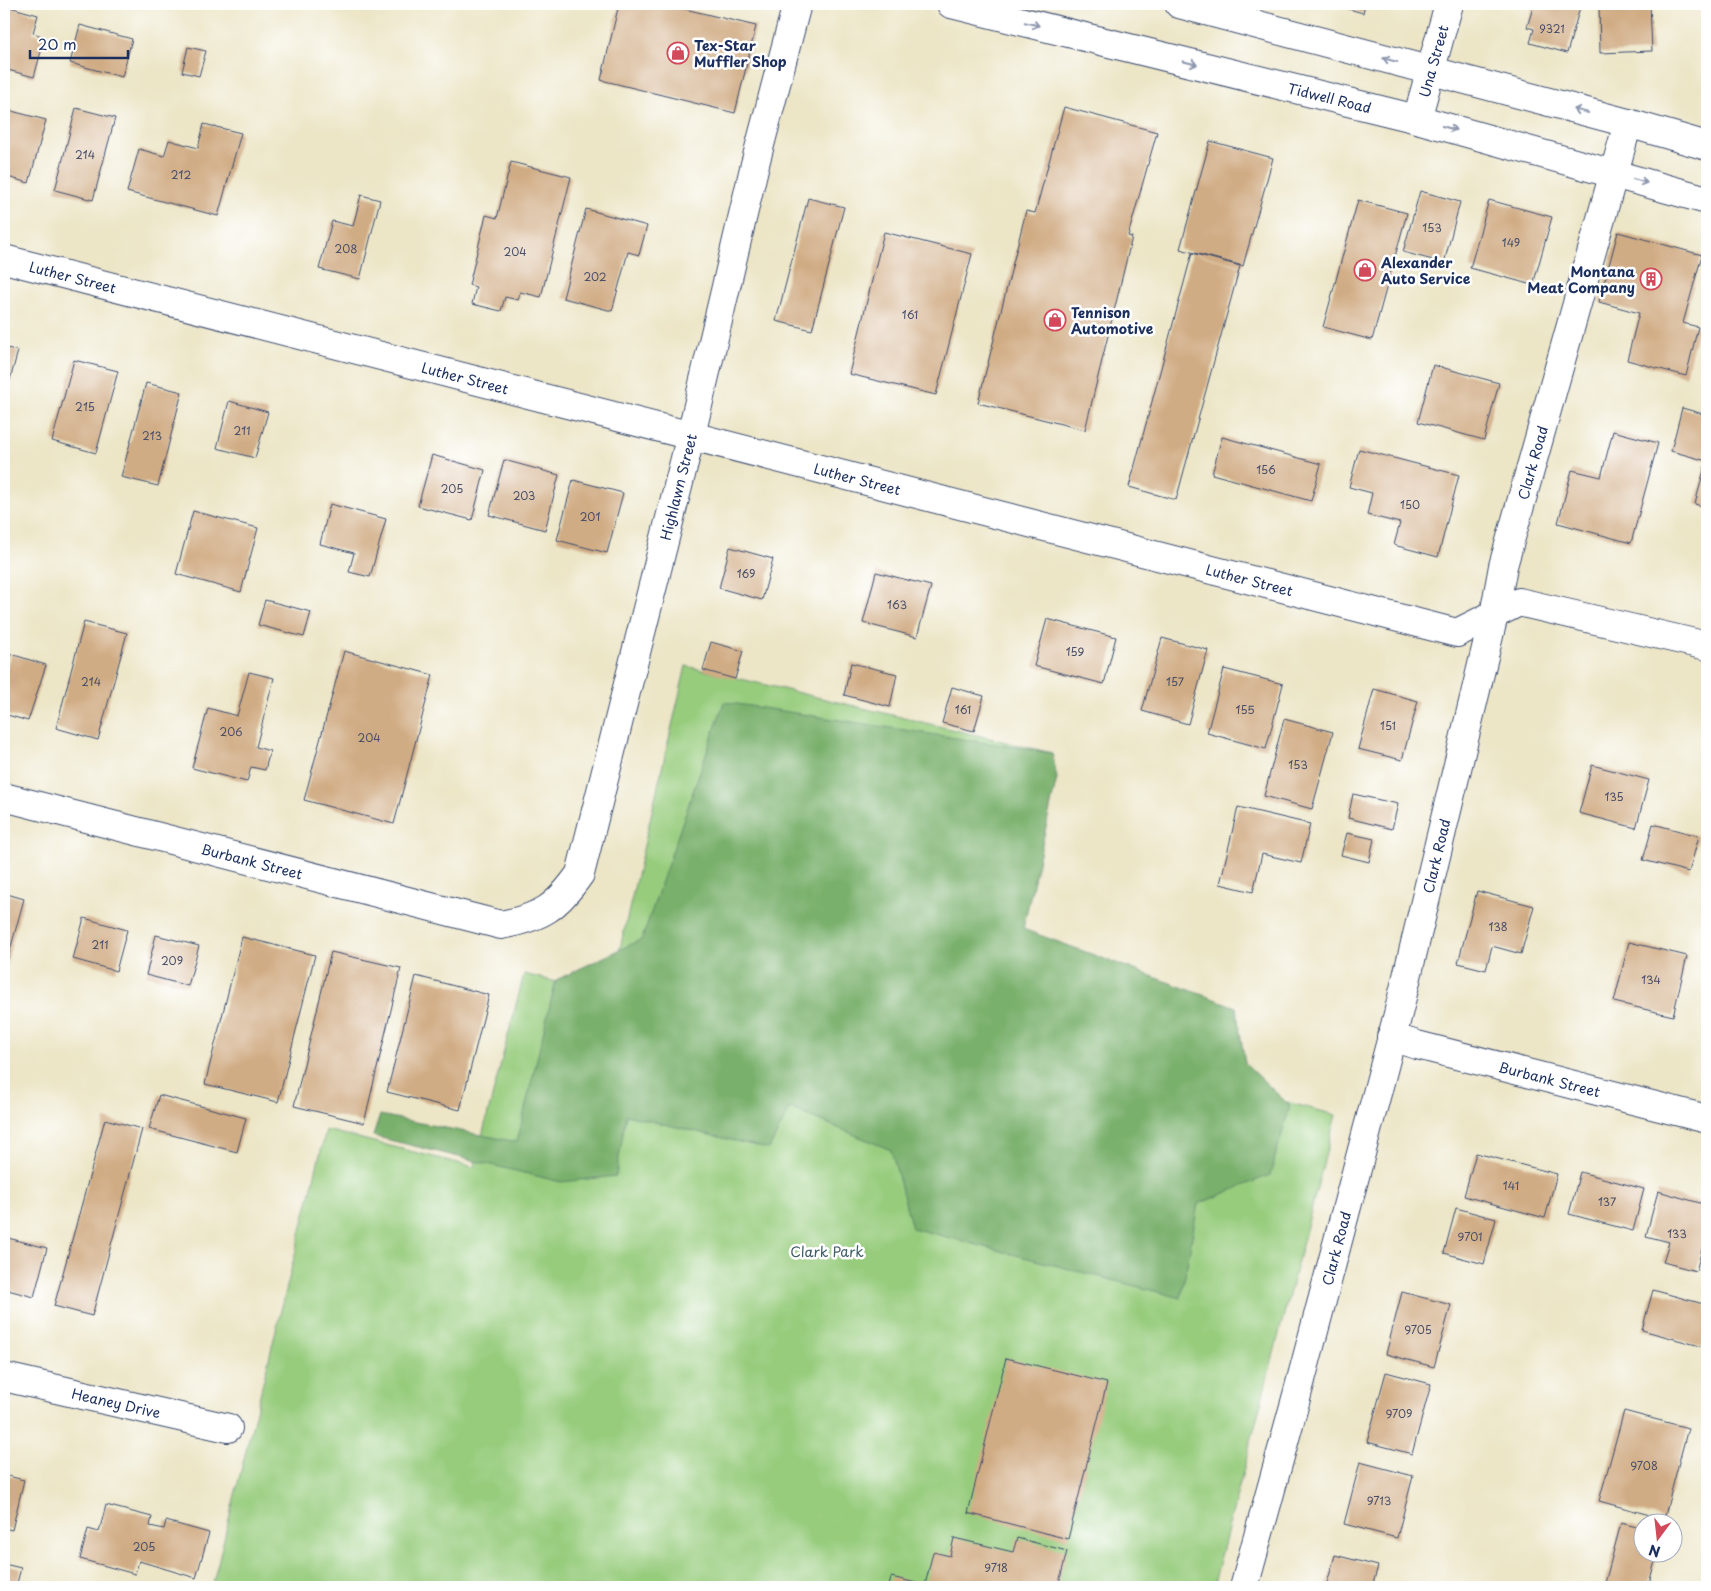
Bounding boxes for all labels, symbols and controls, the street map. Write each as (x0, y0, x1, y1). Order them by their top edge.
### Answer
one-way arrow (1024, 20, 1040, 29)
house number: 9321 (1539, 20, 1565, 37)
street label: Una Street (1413, 22, 1453, 100)
scale bar (30, 28, 128, 60)
text: 20 m (38, 32, 77, 55)
place label: Tex-Star Muffler Shop (694, 35, 787, 72)
shop icon: Tex-Star Muffler Shop (666, 41, 690, 65)
one-way arrow (1383, 55, 1399, 64)
one-way arrow (1181, 59, 1197, 68)
street label: Tidwell Road (1286, 77, 1374, 118)
one-way arrow (1574, 106, 1590, 115)
one-way arrow (1441, 124, 1457, 134)
house number: 214 (75, 146, 95, 163)
house number: 212 (171, 166, 191, 183)
one-way arrow (1631, 177, 1647, 187)
house number: 153 (1422, 219, 1442, 236)
house number: 149 (1502, 234, 1520, 251)
house number: 208 (335, 240, 357, 257)
house number: 204 (504, 243, 527, 260)
place label: Alexander Auto Service (1380, 252, 1471, 289)
street label: Luther Street (27, 255, 119, 298)
shop icon: Alexander Auto Service (1353, 258, 1377, 282)
place label: Montana Meat Company (1527, 261, 1635, 298)
building icon: Montana Meat Company (1639, 267, 1663, 291)
house number: 202 (583, 268, 607, 285)
place label: Tennison Automotive (1071, 302, 1154, 339)
house number: 161 (902, 306, 918, 323)
shop icon: Tennison Automotive (1043, 308, 1067, 332)
street label: Luther Street (419, 356, 511, 399)
house number: 215 (75, 398, 95, 415)
house number: 211 (233, 422, 251, 439)
street label: Clark Road (1512, 423, 1553, 502)
house number: 213 (142, 427, 162, 444)
street label: Highlawn Street (654, 431, 701, 542)
street label: Luther Street (812, 457, 903, 500)
house number: 156 (1256, 461, 1276, 478)
house number: 205 (441, 480, 463, 497)
house number: 203 (513, 487, 535, 504)
house number: 150 (1400, 496, 1420, 513)
house number: 201 (580, 508, 600, 525)
street label: Luther Street (1204, 558, 1296, 601)
house number: 169 (737, 565, 755, 582)
house number: 163 (887, 596, 907, 613)
house number: 159 (1066, 643, 1084, 660)
house number: 214 (81, 673, 101, 690)
house number: 157 (1166, 673, 1184, 690)
house number: 161 (955, 701, 971, 718)
house number: 155 (1235, 701, 1255, 718)
house number: 151 (1380, 717, 1396, 734)
house number: 206 (220, 723, 242, 740)
house number: 204 (358, 729, 381, 746)
house number: 153 (1288, 756, 1308, 773)
house number: 135 (1604, 788, 1624, 805)
street label: Clark Road (1417, 817, 1455, 895)
street label: Burbank Street (199, 838, 305, 884)
house number: 138 (1488, 918, 1508, 935)
house number: 211 (91, 936, 109, 953)
house number: 209 (161, 952, 183, 969)
house number: 134 (1641, 971, 1661, 988)
street label: Burbank Street (1496, 1056, 1603, 1102)
house number: 141 (1503, 1177, 1519, 1194)
house number: 137 (1598, 1193, 1616, 1210)
street label: Clark Road (1316, 1209, 1356, 1288)
house number: 133 (1667, 1225, 1687, 1242)
house number: 9701 (1458, 1228, 1482, 1245)
park label: Clark Park (790, 1241, 864, 1262)
house number: 9705 (1404, 1321, 1432, 1338)
street label: Heaney Drive (70, 1382, 163, 1423)
house number: 9709 (1385, 1405, 1413, 1422)
house number: 9708 (1630, 1457, 1658, 1474)
house number: 9713 (1367, 1492, 1391, 1509)
north arrow (1634, 1514, 1684, 1564)
house number: 205 (133, 1538, 155, 1555)
text: N (1646, 1539, 1663, 1563)
house number: 9718 (984, 1559, 1008, 1576)

